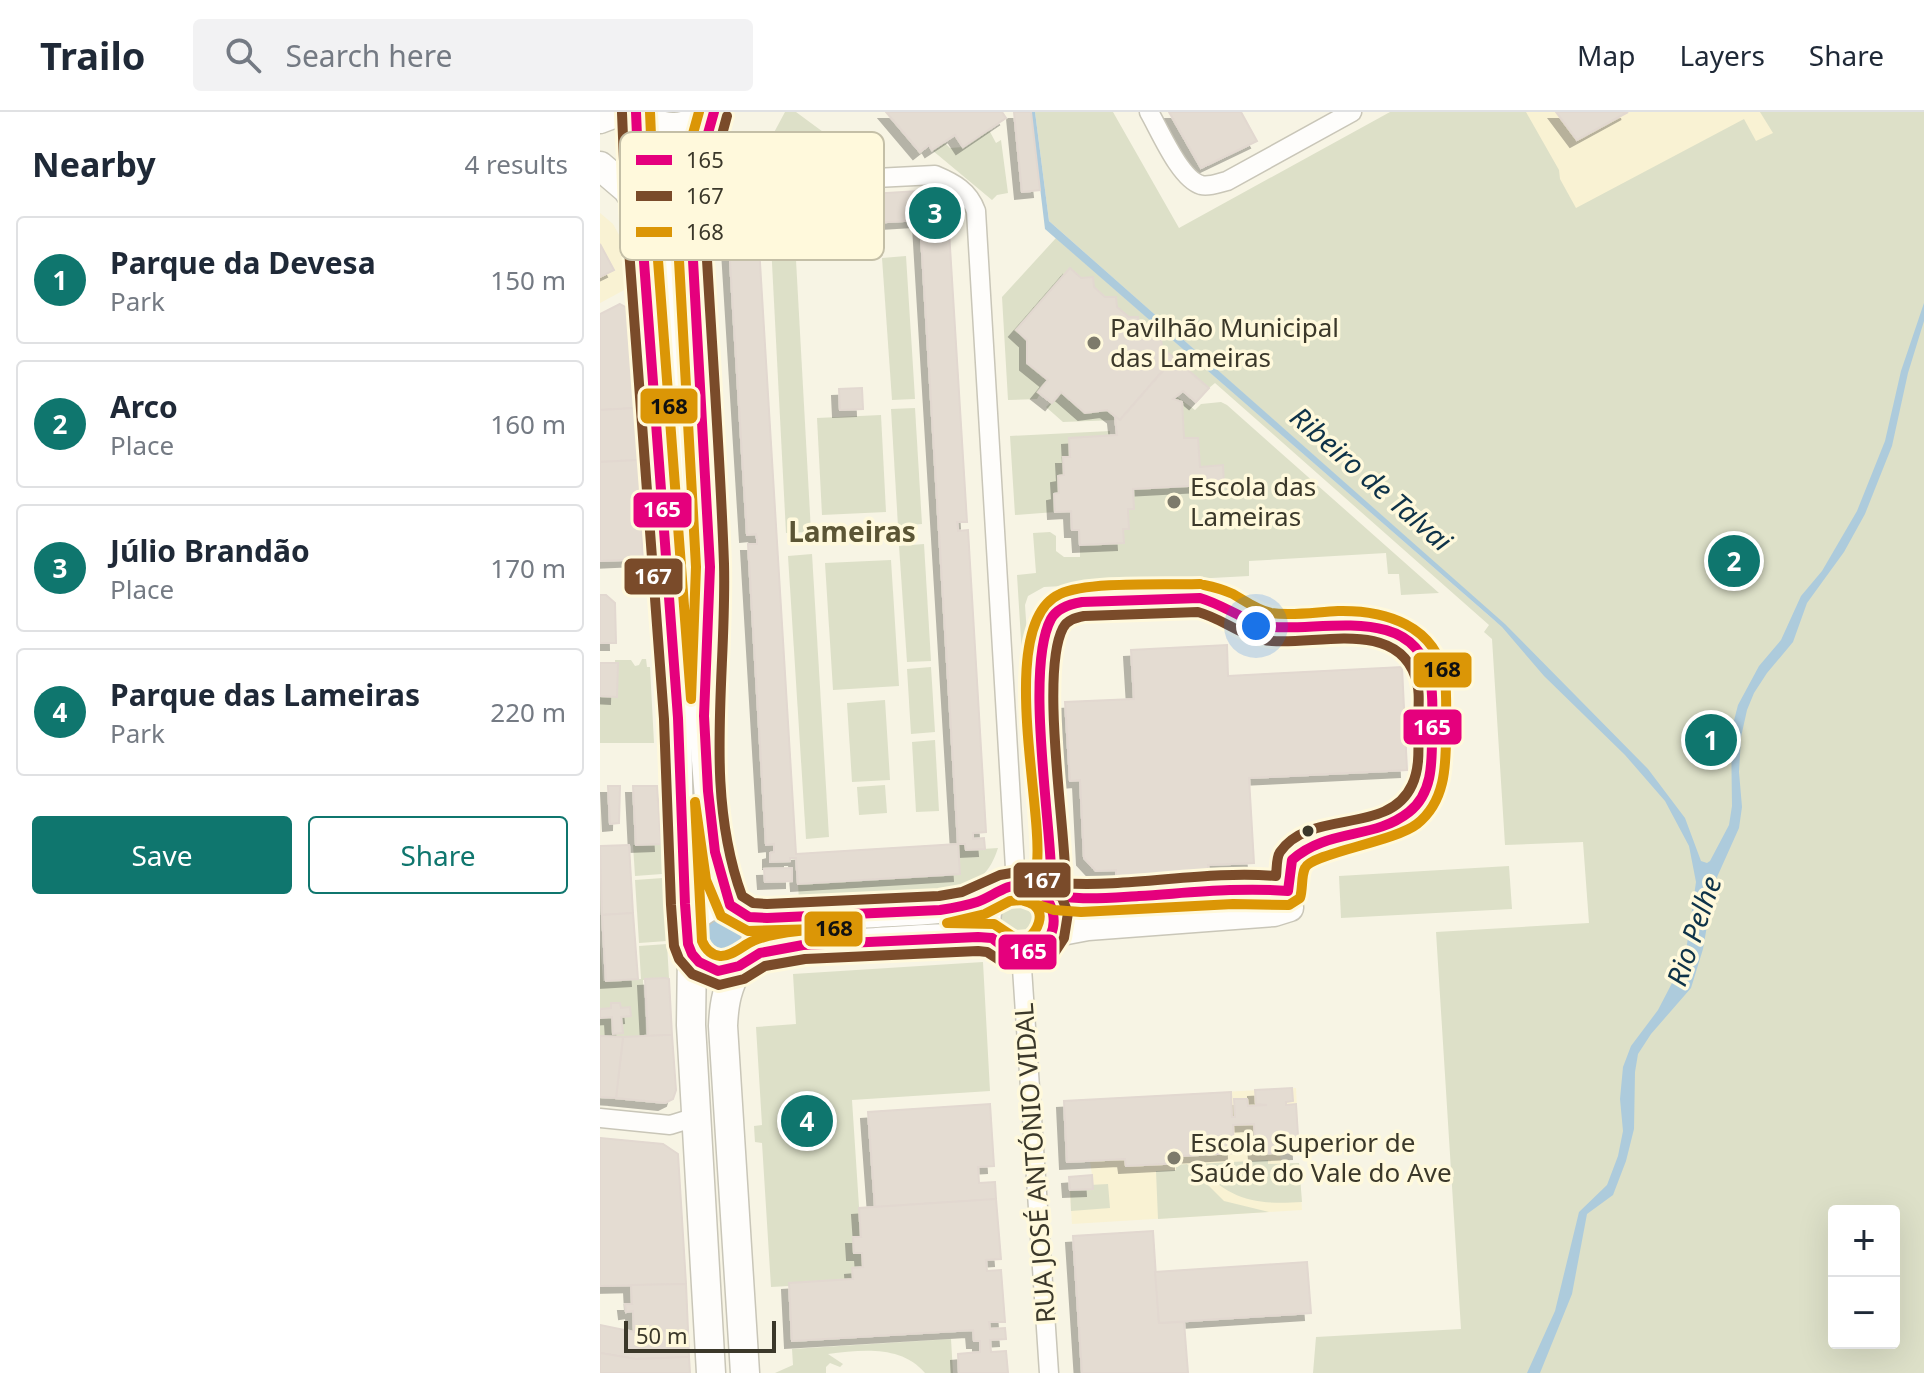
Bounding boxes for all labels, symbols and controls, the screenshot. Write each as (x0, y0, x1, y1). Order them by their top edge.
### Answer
search box (193, 19, 753, 91)
text: Trailo (40, 29, 145, 81)
icon: search (221, 33, 265, 77)
text: Search here (285, 35, 452, 76)
text: Map (1577, 36, 1635, 74)
text: Layers (1679, 36, 1765, 74)
text: Share (1809, 36, 1884, 74)
legend (620, 132, 884, 260)
text: Nearby (32, 141, 156, 187)
text: 165 (686, 144, 724, 174)
text: 4 results (464, 146, 568, 182)
text: 167 (686, 180, 724, 210)
pin: 3 (909, 183, 961, 243)
text: 168 (686, 216, 724, 246)
text: Parque da Devesa (110, 242, 376, 283)
text: 1 (53, 262, 67, 298)
text: 150 m (490, 262, 566, 298)
text: Park (110, 283, 165, 319)
place label: Pavilhão Municipal das Lameiras (1110, 309, 1339, 375)
marker: Pavilhão Municipal das Lameiras (1085, 334, 1103, 352)
text: Arco (110, 386, 178, 427)
line badge: 168 (639, 387, 699, 425)
text: 168 (650, 390, 688, 420)
water label: Ribeiro de Talvai (1283, 397, 1461, 560)
text: 2 (53, 406, 67, 442)
text: 160 m (490, 406, 566, 442)
text: Place (110, 427, 174, 463)
place label: Escola das Lameiras (1190, 468, 1316, 534)
line badge: 165 (632, 491, 693, 529)
text: 165 (643, 493, 681, 523)
marker: Escola das Lameiras (1165, 493, 1183, 511)
district label: Lameiras (788, 512, 916, 550)
text: Júlio Brandão (110, 530, 310, 571)
pin: 2 (1708, 531, 1760, 591)
text: 3 (53, 550, 67, 586)
text: 170 m (490, 550, 566, 586)
line badge: 167 (623, 557, 684, 596)
text: 167 (634, 560, 672, 590)
text: Place (110, 571, 174, 607)
your location (1236, 606, 1276, 646)
line badge: 168 (1412, 651, 1473, 689)
text: 168 (1423, 653, 1461, 683)
text: Parque das Lameiras (110, 674, 420, 715)
text: 4 (53, 694, 67, 730)
text: 220 m (490, 694, 566, 730)
line badge: 165 (1402, 708, 1463, 746)
pin: 1 (1685, 710, 1737, 770)
text: 165 (1413, 711, 1451, 741)
text: Park (110, 715, 165, 751)
button: Save (32, 816, 292, 894)
button: Share (308, 816, 568, 894)
unlabelled marker (1300, 823, 1316, 839)
line badge: 167 (1012, 861, 1072, 899)
text: 167 (1023, 864, 1061, 894)
water label: Rio Pelhe (1657, 871, 1730, 991)
line badge: 168 (803, 910, 864, 948)
text: 168 (815, 912, 853, 942)
line badge: 165 (997, 933, 1058, 971)
text: 165 (1009, 935, 1047, 965)
street label: RUA JOSÉ ANTÓNIO VIDAL (1005, 1002, 1063, 1324)
pin: 4 (781, 1091, 833, 1151)
place label: Escola Superior de Saúde do Vale do Ave (1190, 1124, 1452, 1190)
marker: Escola Superior de Saúde do Vale do Ave (1165, 1149, 1183, 1167)
map controls (1828, 1205, 1900, 1349)
button: + (1828, 1205, 1900, 1277)
button: − (1828, 1277, 1900, 1349)
scale bar (624, 1317, 776, 1353)
text: 50 m (636, 1320, 687, 1350)

